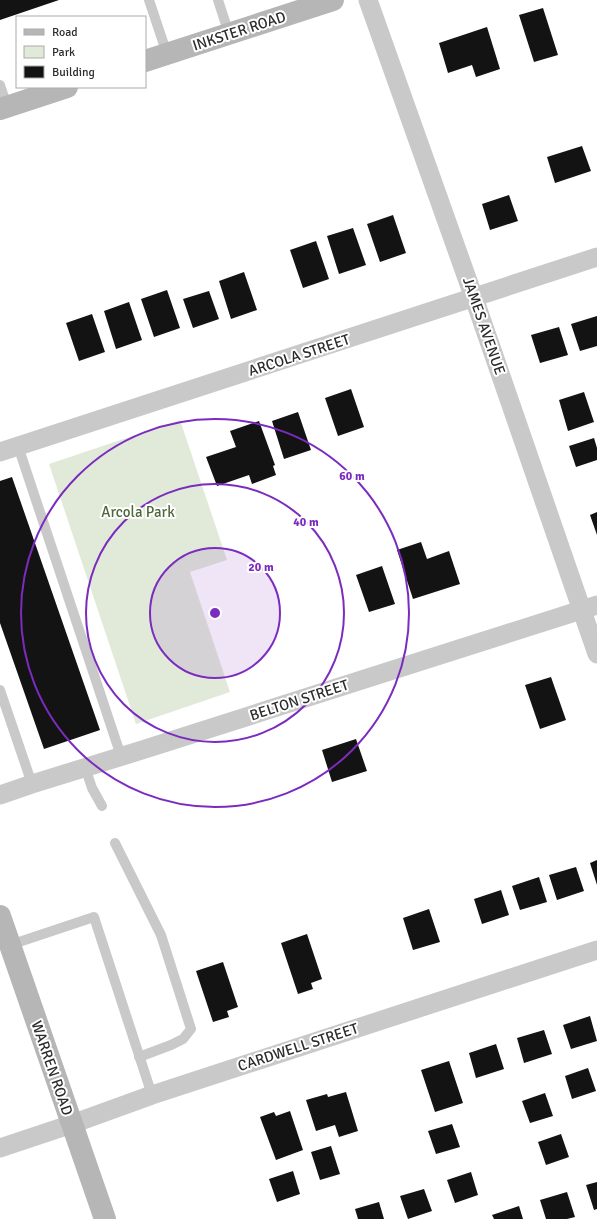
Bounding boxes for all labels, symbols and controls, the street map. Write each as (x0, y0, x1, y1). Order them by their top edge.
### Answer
street label: INKSTER ROAD (190, 7, 288, 55)
legend (16, 16, 146, 88)
text: Road (52, 25, 78, 40)
text: Park (52, 45, 75, 60)
text: Building (52, 65, 95, 80)
street label: JAMES AVENUE (459, 275, 509, 377)
street label: ARCOLA STREET (246, 330, 353, 380)
text: 60 m (339, 469, 365, 484)
park label: Arcola Park (101, 503, 175, 521)
text: 40 m (293, 515, 319, 530)
text: 20 m (248, 560, 274, 575)
centre of rings (208, 606, 222, 620)
street label: BELTON STREET (247, 675, 351, 724)
street label: WARREN ROAD (27, 1018, 77, 1118)
street label: CARDWELL STREET (236, 1019, 361, 1075)

